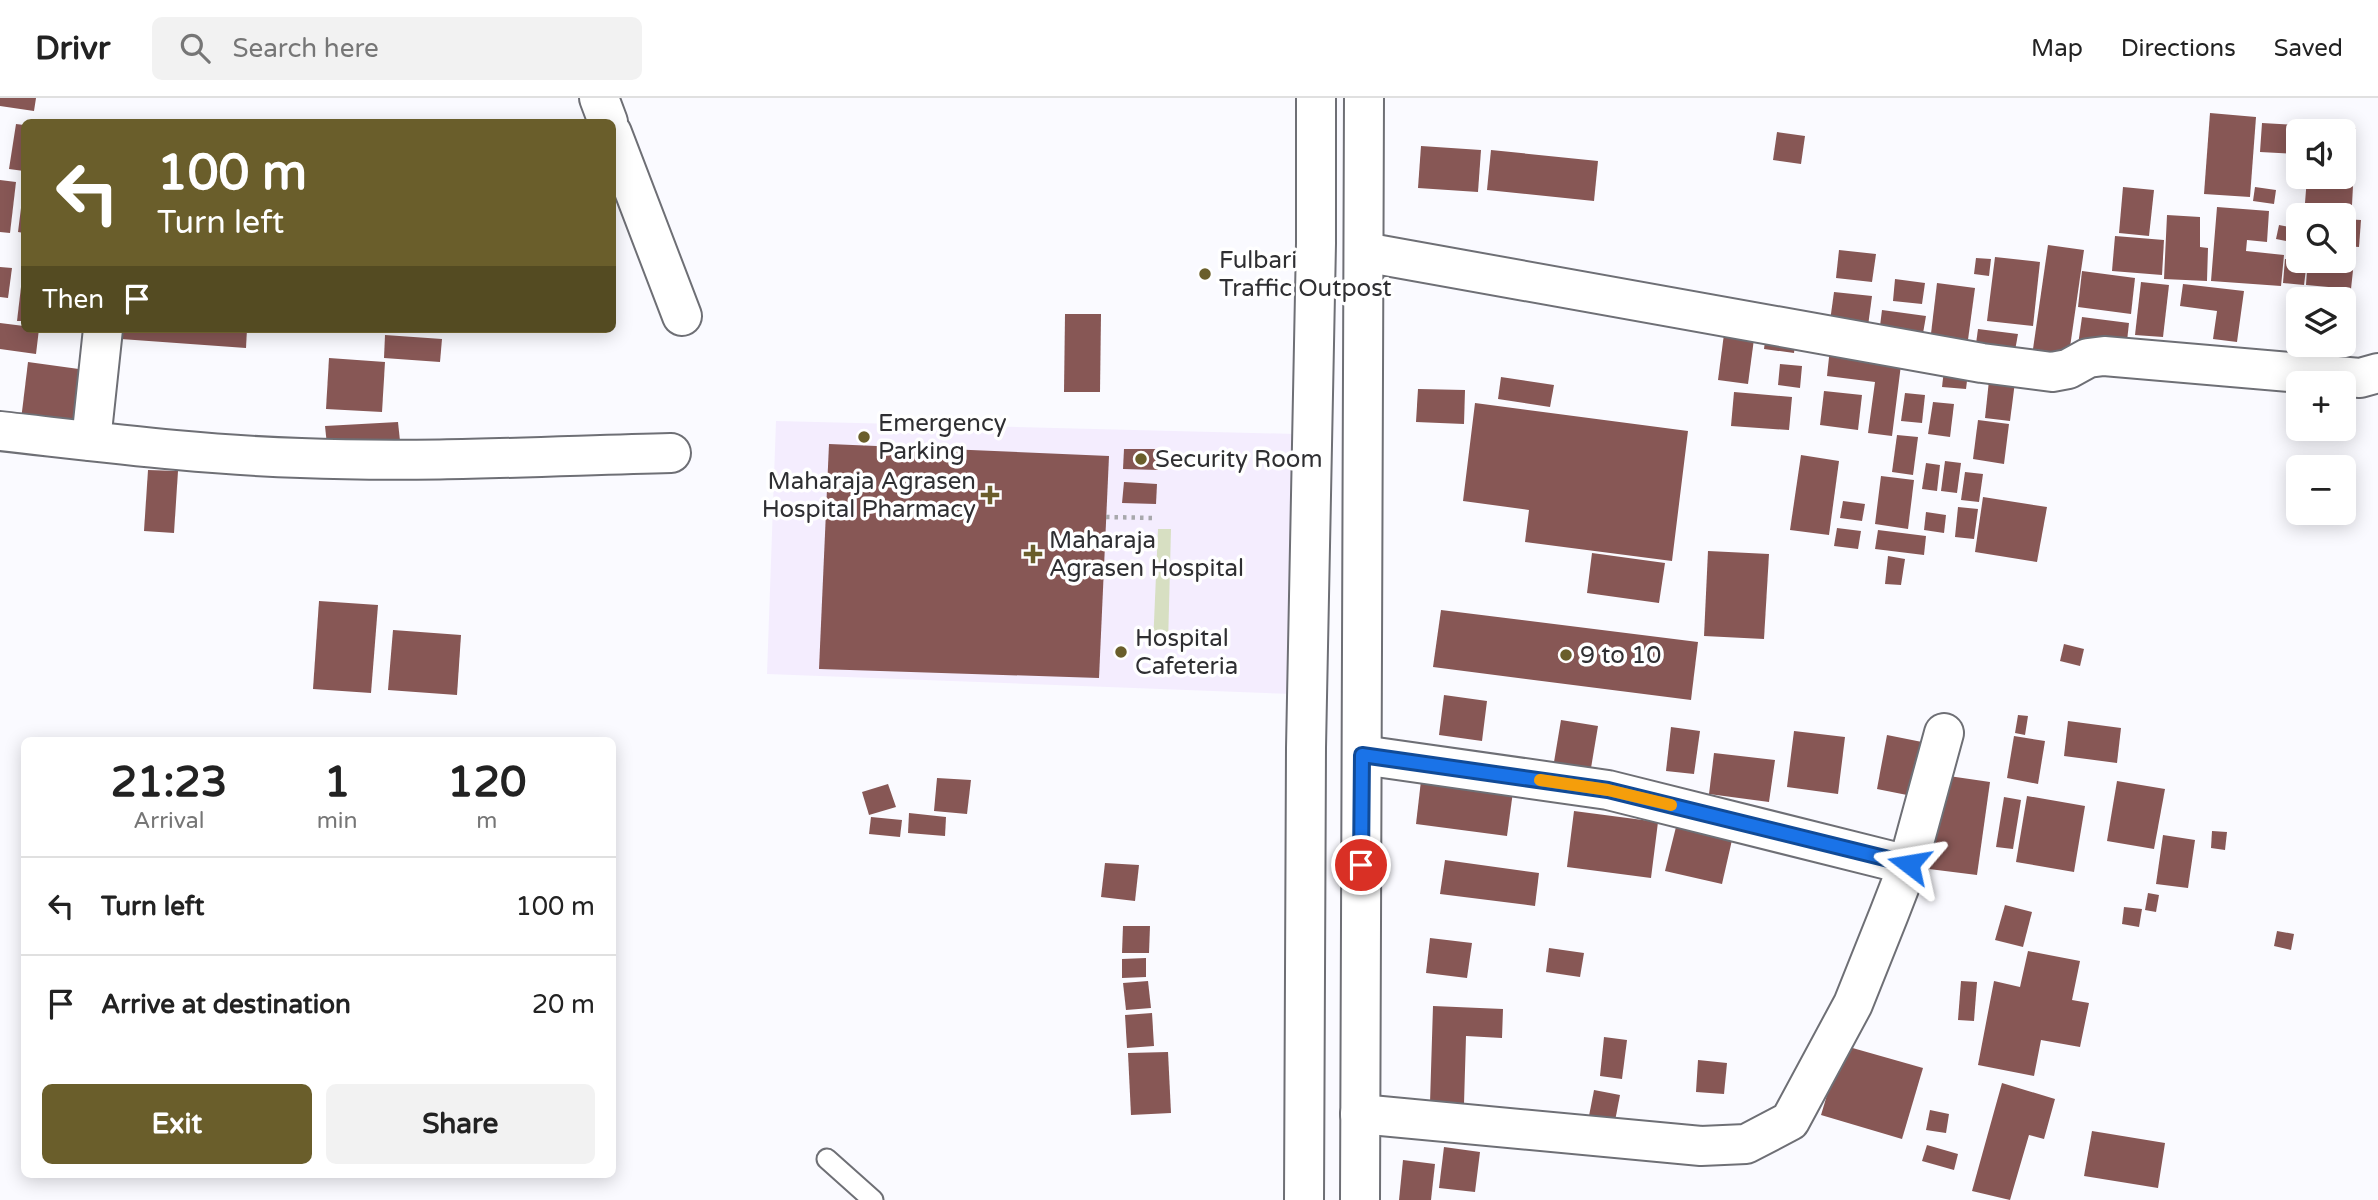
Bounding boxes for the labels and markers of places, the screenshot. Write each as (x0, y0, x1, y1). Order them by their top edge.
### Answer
place label: Fulbari Traffic Outpost (1219, 246, 1392, 303)
marker: Fulbari Traffic Outpost (1197, 266, 1213, 282)
place label: Emergency Parking (878, 409, 1007, 466)
marker: Emergency Parking (856, 429, 872, 445)
place label: Security Room (1155, 445, 1322, 474)
marker: Security Room (1133, 451, 1149, 467)
place label: Maharaja Agrasen Hospital Pharmacy (762, 467, 976, 524)
marker: Maharaja Agrasen Hospital Pharmacy (982, 487, 998, 503)
place label: Maharaja Agrasen Hospital (1049, 526, 1244, 583)
marker: Maharaja Agrasen Hospital (1023, 544, 1043, 564)
place label: Hospital Cafeteria (1135, 624, 1238, 681)
place label: 9 to 10 (1580, 641, 1661, 670)
marker: Hospital Cafeteria (1113, 644, 1129, 660)
marker: 9 to 10 (1558, 647, 1574, 663)
pin (1331, 835, 1391, 895)

